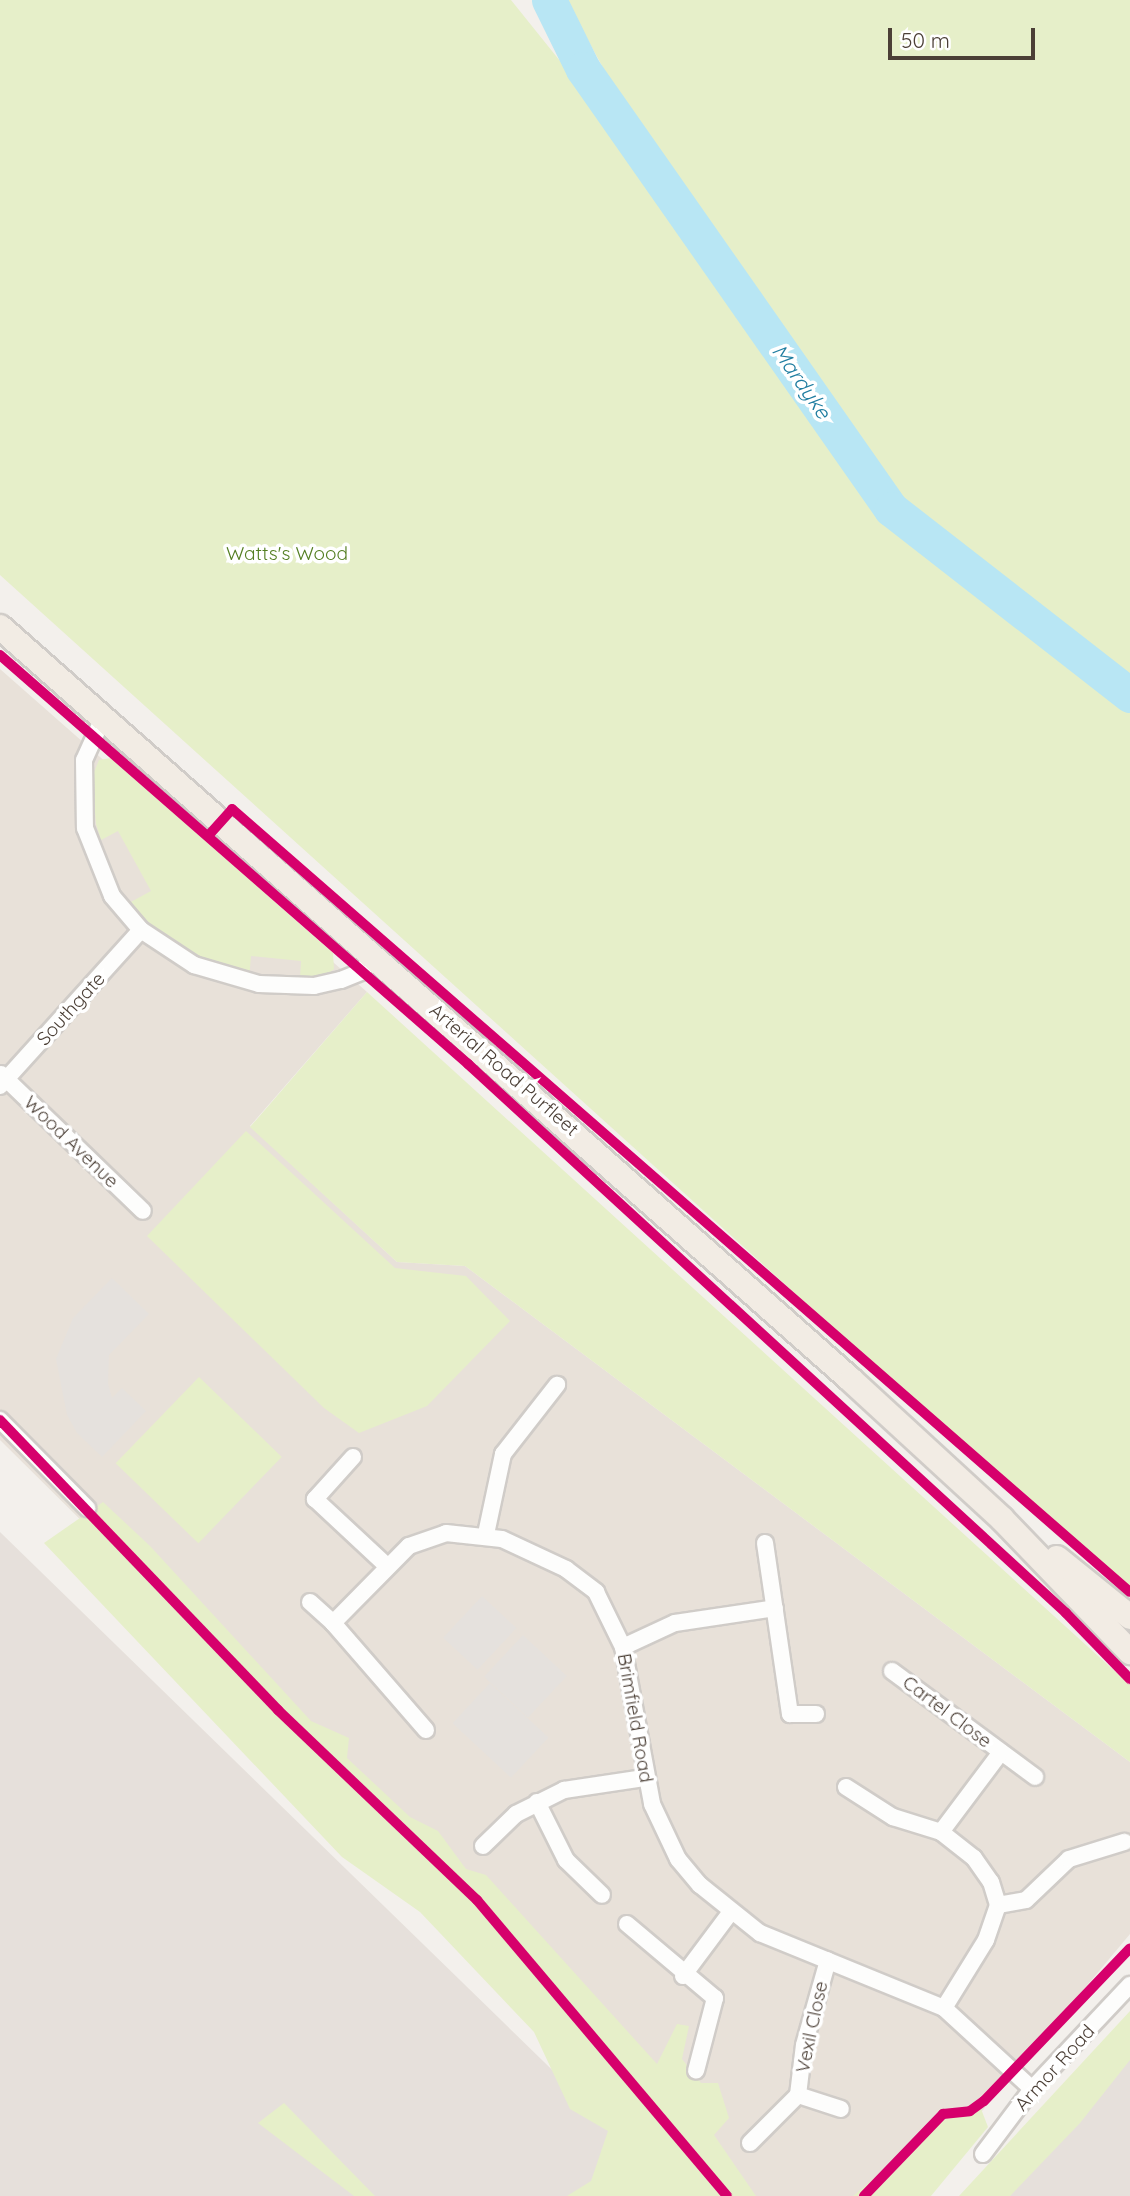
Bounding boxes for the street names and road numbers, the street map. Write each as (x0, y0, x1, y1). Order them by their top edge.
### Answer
street label: Southgate (32, 968, 110, 1050)
street label: Arterial Road Purfleet (425, 999, 583, 1141)
street label: Wood Avenue (19, 1091, 123, 1193)
street label: Brimfield Road (612, 1652, 658, 1784)
street label: Cartel Close (898, 1671, 996, 1753)
street label: Vexil Close (791, 1979, 833, 2075)
street label: Armor Road (1010, 2020, 1100, 2116)

